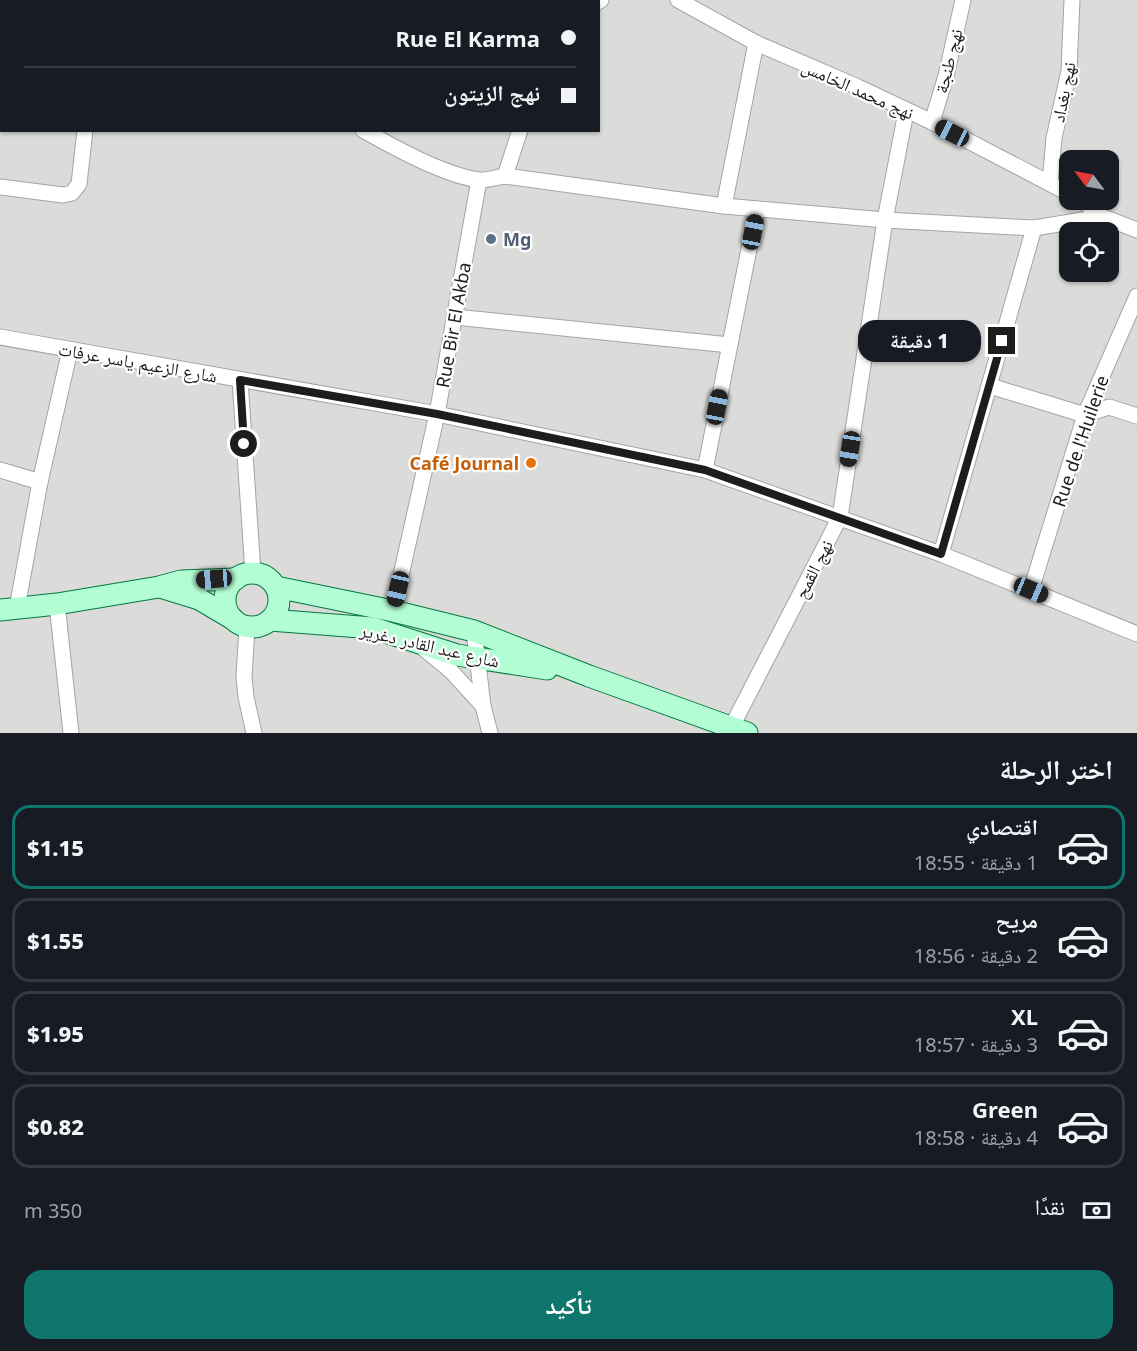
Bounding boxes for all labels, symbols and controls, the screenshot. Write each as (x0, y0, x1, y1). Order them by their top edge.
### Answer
text: Rue El Karma (396, 23, 540, 53)
street label: نهج طنجة (928, 26, 969, 96)
street label: نهج محمد الخامس (798, 54, 918, 125)
street label: نهج بغداد (1045, 60, 1082, 124)
text: نهج الزيتون (444, 77, 540, 107)
car (932, 117, 972, 149)
north arrow (1059, 150, 1119, 210)
map controls (1059, 150, 1119, 282)
car (741, 213, 765, 251)
button: locate (1059, 222, 1119, 282)
place label: Mg (503, 227, 531, 251)
marker: Mg (484, 232, 498, 246)
street label: Rue Bir El Akba (430, 260, 476, 390)
callout: 1 دقيقة (858, 320, 981, 362)
text: 1 دقيقة (890, 327, 949, 354)
route end (988, 327, 1015, 354)
street label: شارع الزعيم ياسر عرفات (57, 336, 219, 389)
street label: Rue de l'Huilerie (1046, 372, 1114, 510)
car (705, 388, 729, 426)
route start (230, 430, 257, 457)
car (838, 430, 862, 468)
place label: Café Journal (409, 451, 519, 475)
marker: Café Journal (524, 456, 538, 470)
street label: نهج القمح (788, 535, 839, 603)
car (195, 569, 233, 589)
car (385, 569, 411, 609)
car (1011, 575, 1051, 605)
street label: شارع عبد القادر دغرير (357, 617, 502, 673)
text: اختر الرحلة (999, 750, 1113, 787)
text: اقتصادي (966, 811, 1038, 841)
icon: car (1056, 820, 1110, 874)
text: $1.15 (27, 832, 84, 862)
text: 1 دقيقة · 18:55 (914, 849, 1038, 876)
text: مريح (995, 904, 1038, 934)
icon: car (1056, 913, 1110, 967)
text: $1.55 (27, 925, 84, 955)
text: 2 دقيقة · 18:56 (914, 942, 1038, 969)
text: XL (1011, 1001, 1038, 1031)
icon: car (1056, 1006, 1110, 1060)
text: $1.95 (27, 1018, 84, 1048)
text: 3 دقيقة · 18:57 (914, 1031, 1038, 1058)
text: Green (972, 1094, 1038, 1124)
icon: car (1056, 1099, 1110, 1153)
text: $0.82 (27, 1111, 84, 1141)
text: 4 دقيقة · 18:58 (914, 1124, 1038, 1151)
text: نقدًا (1035, 1191, 1065, 1221)
icon: cash (1080, 1194, 1113, 1227)
text: 350 m (24, 1197, 82, 1224)
button: تأكيد (24, 1270, 1113, 1339)

